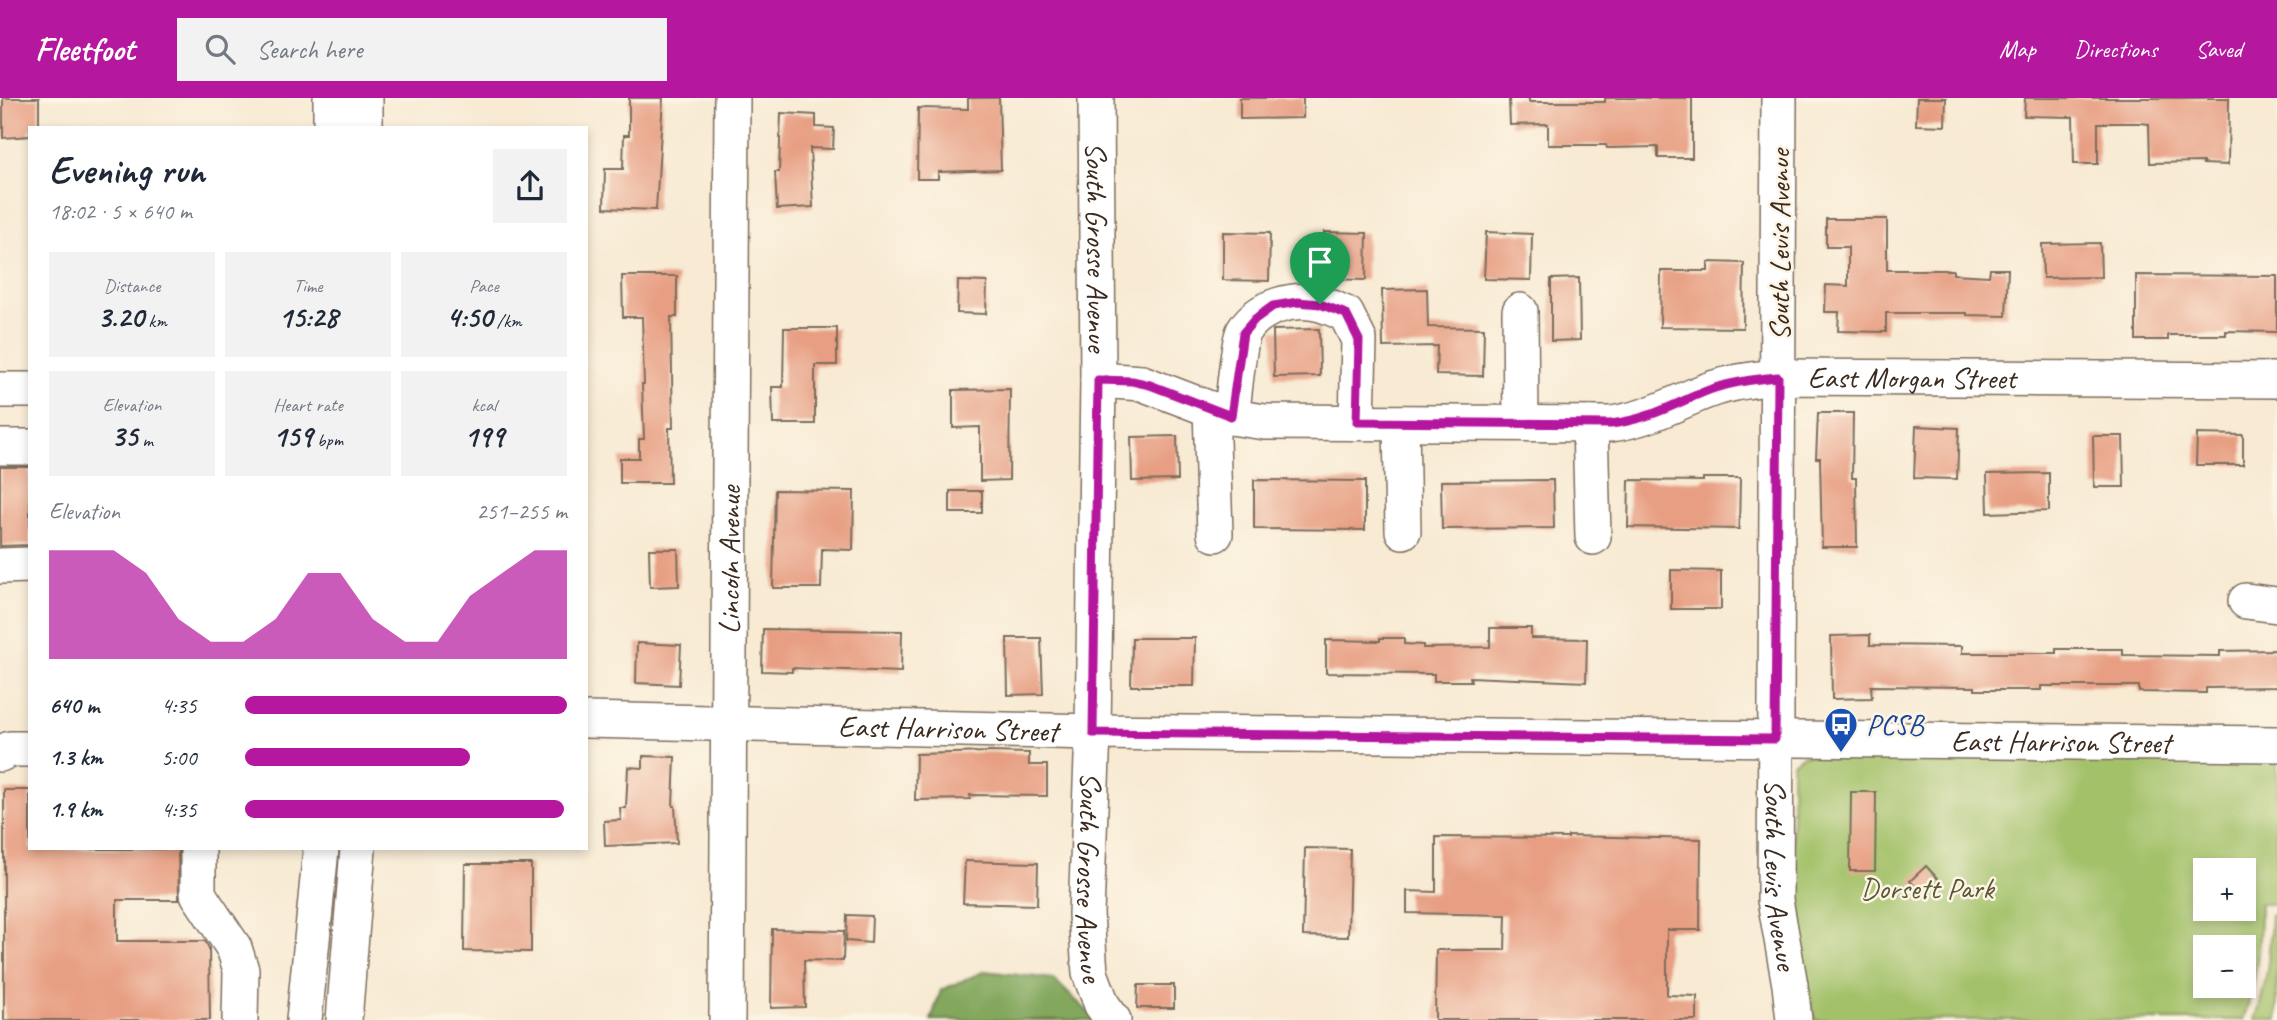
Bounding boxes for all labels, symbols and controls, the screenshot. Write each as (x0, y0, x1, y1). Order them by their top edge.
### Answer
search box (177, 18, 667, 81)
text: Fleetfoot (35, 28, 135, 70)
icon: search (201, 30, 239, 68)
text: Search here (257, 33, 363, 66)
text: Map (1999, 34, 2036, 64)
text: Directions (2074, 34, 2157, 64)
text: Saved (2195, 34, 2242, 64)
street label: South Grosse Avenue (1077, 142, 1117, 354)
text: Evening run (49, 147, 205, 194)
street label: South Levis Avenue (1760, 147, 1798, 341)
button: share (493, 149, 567, 223)
text: 18:02 · 5 × 640 m (49, 197, 192, 226)
pin (1290, 232, 1350, 304)
icon: arrive (1301, 243, 1339, 281)
text: Distance (104, 274, 160, 298)
text: Time (293, 274, 323, 298)
text: Pace (469, 274, 499, 298)
text: 3.20 (97, 298, 144, 336)
text: 15:28 (278, 298, 338, 336)
text: 4:50 (446, 298, 492, 336)
text: km (144, 309, 167, 333)
text: /km (492, 309, 522, 333)
street label: East Morgan Street (1808, 358, 2019, 397)
text: Elevation (103, 393, 161, 417)
text: Heart rate (273, 393, 343, 417)
text: kcal (471, 393, 497, 417)
text: 35 (111, 417, 138, 455)
text: 159 (273, 417, 312, 455)
text: 199 (464, 417, 504, 455)
text: m (138, 428, 153, 452)
text: bpm (312, 428, 343, 452)
street label: Lincoln Avenue (710, 484, 749, 634)
text: Elevation (49, 497, 120, 526)
text: 251–255 m (476, 497, 567, 526)
text: 640 m (49, 691, 99, 720)
text: 4:35 (161, 691, 197, 720)
bus stop icon: PCSB (1822, 705, 1860, 754)
place label: PCSB (1866, 705, 1926, 743)
street label: East Harrison Street (838, 707, 1062, 750)
street label: East Harrison Street (1951, 722, 2175, 762)
text: 1.3 km (49, 743, 103, 772)
text: 5:00 (161, 743, 197, 772)
street label: South Grosse Avenue (1067, 771, 1112, 990)
street label: South Levis Avenue (1756, 779, 1806, 975)
text: 1.9 km (49, 795, 102, 824)
text: 4:35 (161, 795, 197, 824)
map controls (2193, 858, 2256, 998)
button: + (2193, 858, 2256, 921)
park label: Dorsett Park (1861, 869, 1995, 907)
button: − (2193, 935, 2256, 998)

